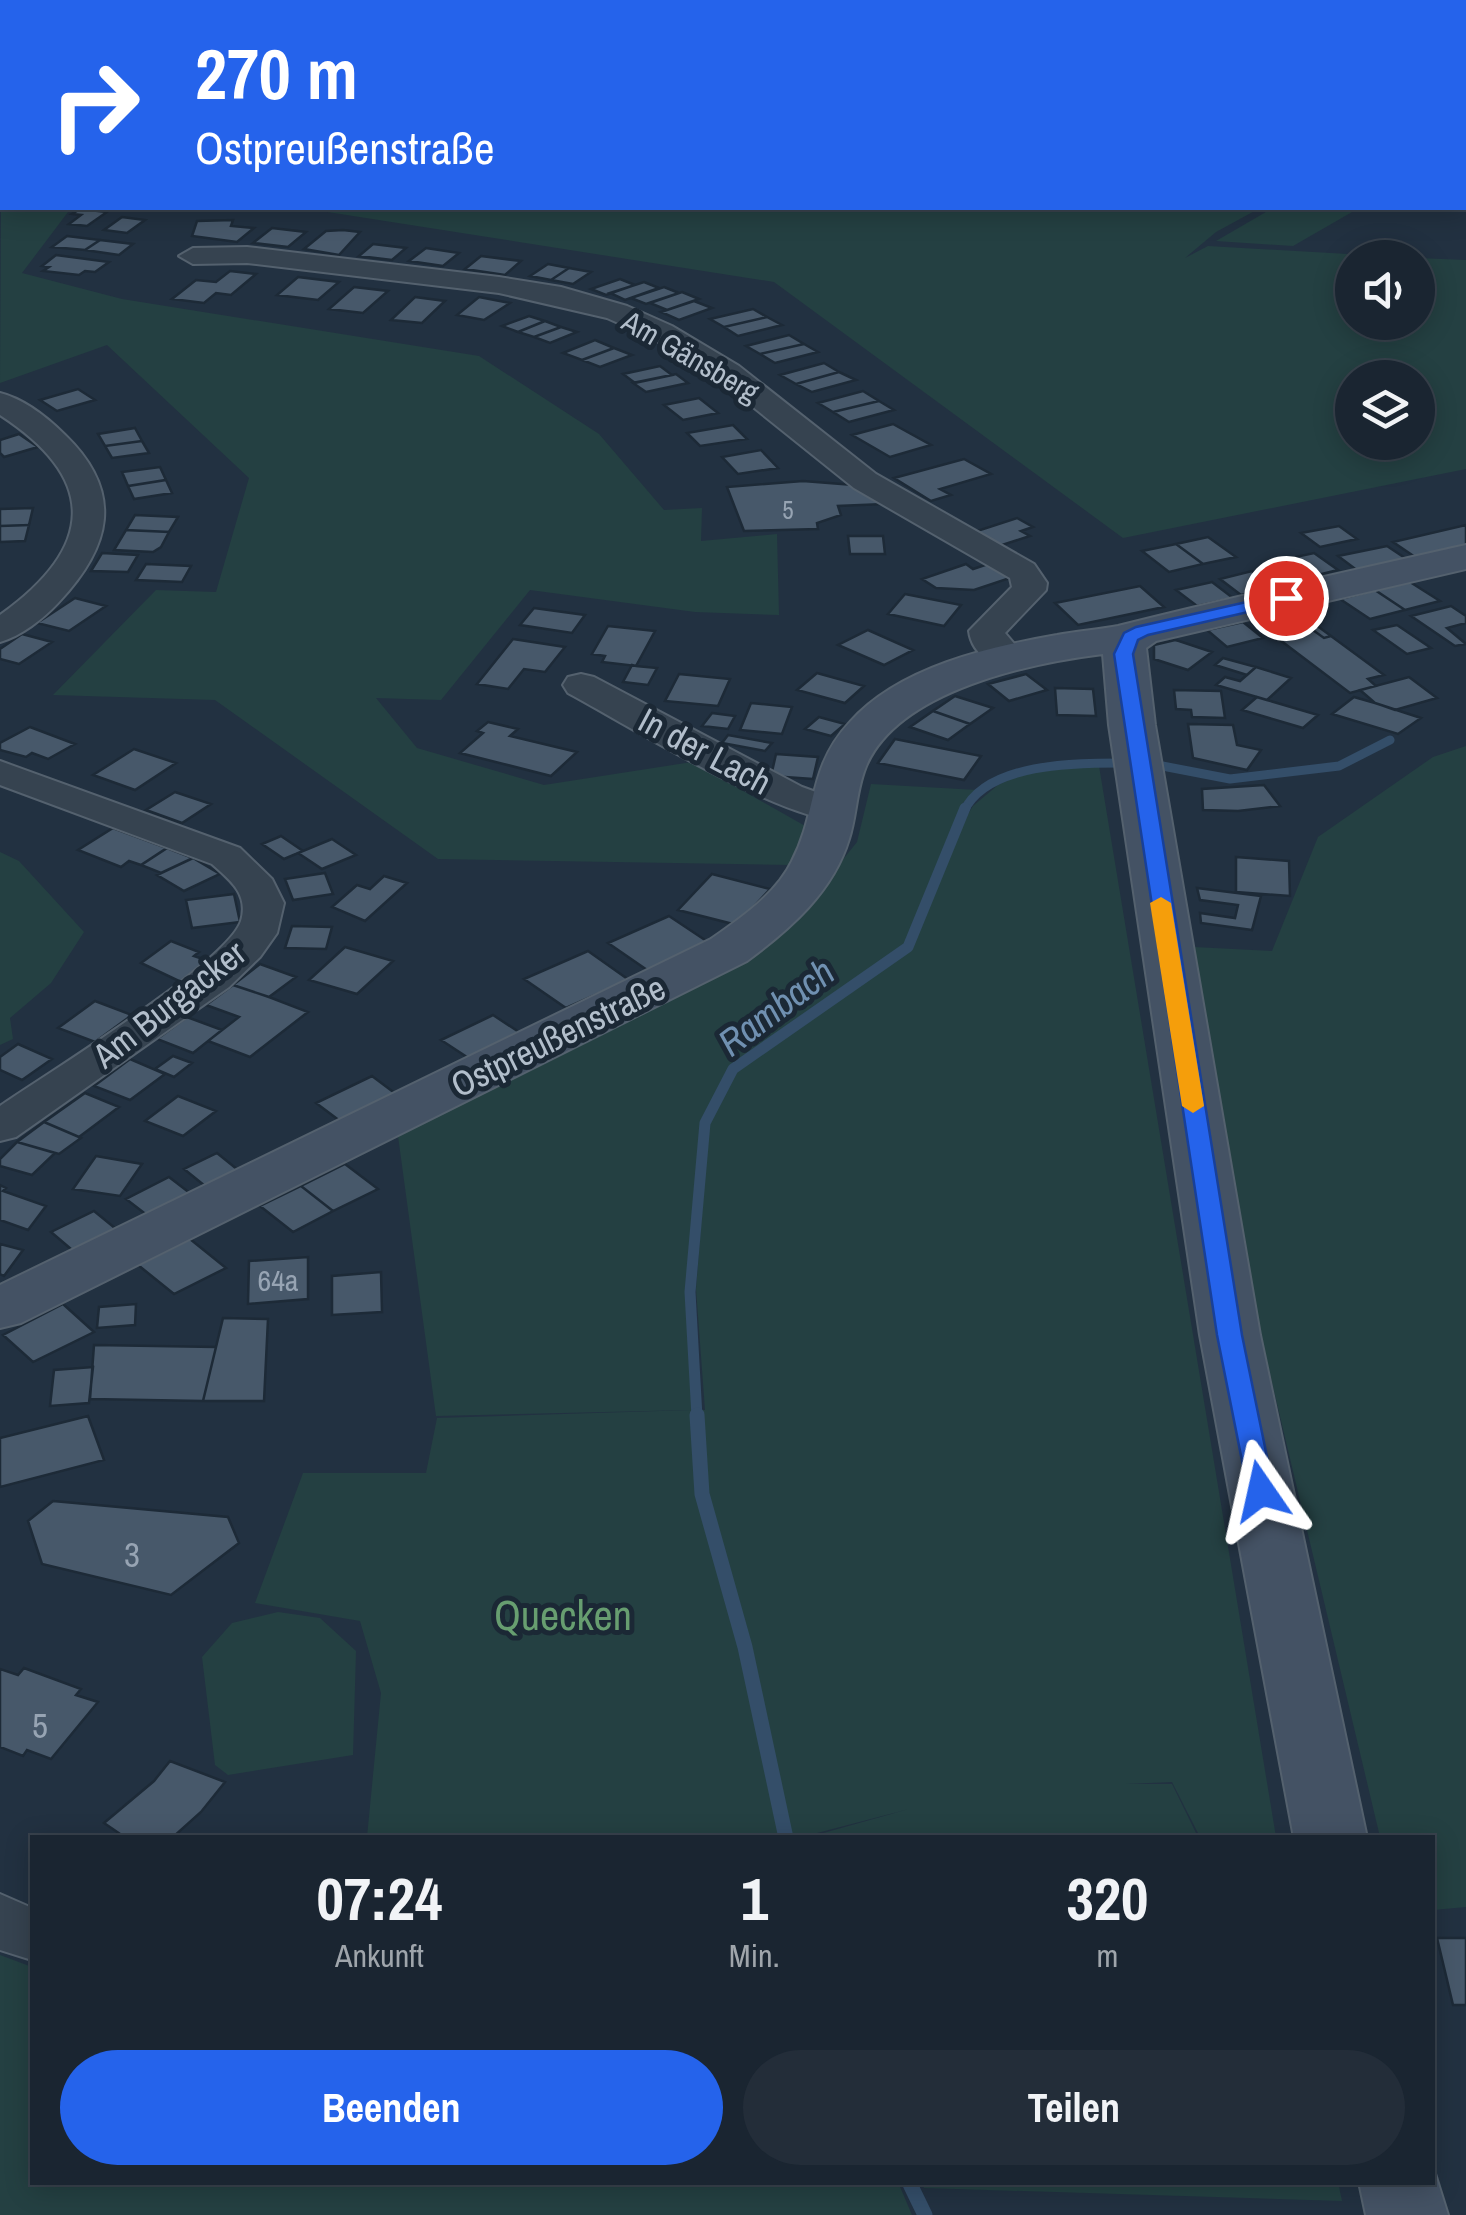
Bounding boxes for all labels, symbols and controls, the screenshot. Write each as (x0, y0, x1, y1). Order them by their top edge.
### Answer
text: 270 m (195, 27, 358, 121)
icon: right (30, 40, 160, 170)
text: Ostpreußenstraße (195, 117, 494, 178)
map controls (1335, 240, 1435, 460)
button: sound (1335, 240, 1435, 340)
street label: Am Gänsberg (614, 300, 767, 411)
button: layers (1335, 360, 1435, 460)
house number: 5 (782, 493, 794, 527)
pin (1244, 556, 1329, 641)
icon: arrive (1259, 571, 1314, 626)
street label: In der Lach (631, 697, 779, 805)
street label: Am Burgacker (82, 929, 255, 1079)
water label: Rambach (707, 947, 845, 1067)
street label: Ostpreußenstraße (443, 964, 673, 1108)
house number: 64a (257, 1260, 299, 1300)
position arrow (1209, 1439, 1313, 1543)
house number: 3 (124, 1531, 140, 1578)
park label: Quecken (494, 1587, 632, 1643)
house number: 5 (32, 1702, 48, 1749)
text: 07:24 (317, 1858, 442, 1939)
text: 1 (741, 1858, 768, 1939)
text: 320 (1066, 1858, 1148, 1939)
text: Ankunft (335, 1934, 424, 1977)
text: Min. (729, 1934, 780, 1977)
text: m (1096, 1934, 1118, 1977)
button: Beenden (60, 2050, 723, 2165)
button: Teilen (743, 2050, 1405, 2165)

